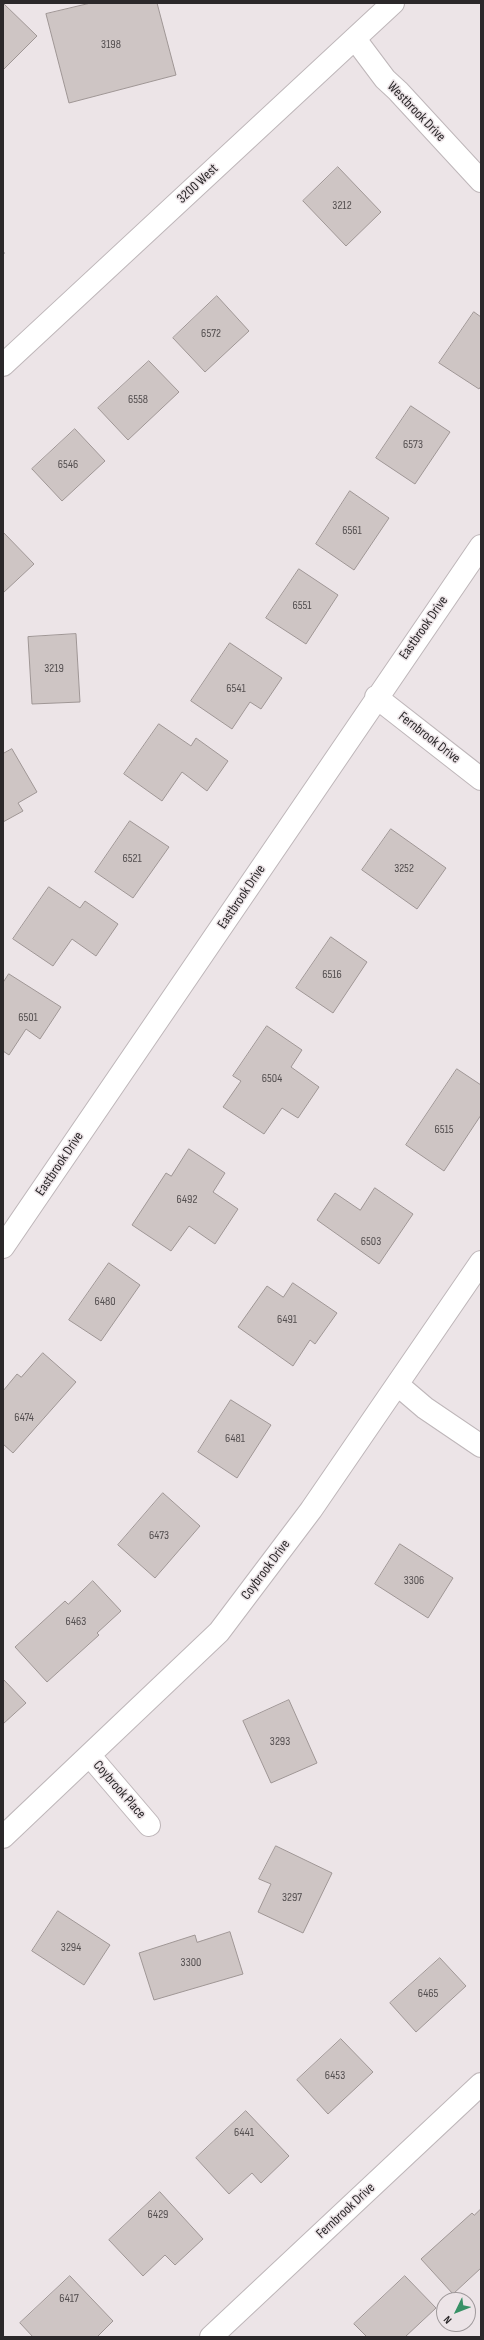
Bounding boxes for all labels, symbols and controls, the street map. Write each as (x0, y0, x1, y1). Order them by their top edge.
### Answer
house number: 3198 (101, 38, 121, 52)
street label: Westbrook Drive (383, 78, 449, 146)
street label: 3200 West (174, 161, 222, 207)
house number: 3212 (332, 199, 352, 213)
house number: 6572 (201, 327, 221, 341)
house number: 6558 (128, 393, 148, 407)
house number: 6573 (403, 438, 423, 452)
house number: 6546 (58, 458, 78, 472)
house number: 6561 (342, 524, 362, 538)
street label: Eastbrook Drive (396, 593, 452, 663)
house number: 6551 (292, 599, 312, 613)
house number: 3219 (44, 662, 64, 676)
house number: 6541 (226, 682, 246, 696)
street label: Fernbrook Drive (395, 709, 463, 767)
house number: 6521 (122, 852, 142, 866)
street label: Eastbrook Drive (214, 862, 270, 932)
house number: 3252 (394, 862, 414, 876)
house number: 6516 (322, 968, 342, 982)
house number: 6501 (18, 1011, 38, 1025)
house number: 6504 (262, 1072, 282, 1086)
house number: 6515 (434, 1123, 454, 1137)
street label: Eastbrook Drive (32, 1129, 88, 1199)
house number: 6492 (177, 1193, 197, 1207)
house number: 6503 (361, 1235, 381, 1249)
house number: 6480 (94, 1295, 116, 1309)
house number: 6491 (277, 1313, 297, 1327)
house number: 6474 (14, 1411, 34, 1425)
house number: 6481 (225, 1432, 245, 1446)
house number: 6473 (149, 1529, 169, 1543)
street label: Coybrook Drive (238, 1537, 294, 1603)
house number: 3306 (404, 1574, 424, 1588)
house number: 6463 (66, 1615, 86, 1629)
house number: 3293 (270, 1735, 290, 1749)
street label: Coybrook Place (89, 1757, 149, 1823)
house number: 3297 (282, 1891, 302, 1905)
house number: 3294 (61, 1941, 81, 1955)
house number: 3300 (181, 1956, 201, 1970)
house number: 6465 (418, 1987, 438, 2001)
house number: 6453 (325, 2069, 345, 2083)
house number: 6441 (234, 2126, 254, 2140)
street label: Fernbrook Drive (313, 2180, 379, 2242)
house number: 6429 (148, 2208, 168, 2222)
house number: 6417 (59, 2292, 79, 2306)
north arrow (436, 2292, 476, 2332)
text: N (441, 2313, 454, 2326)

